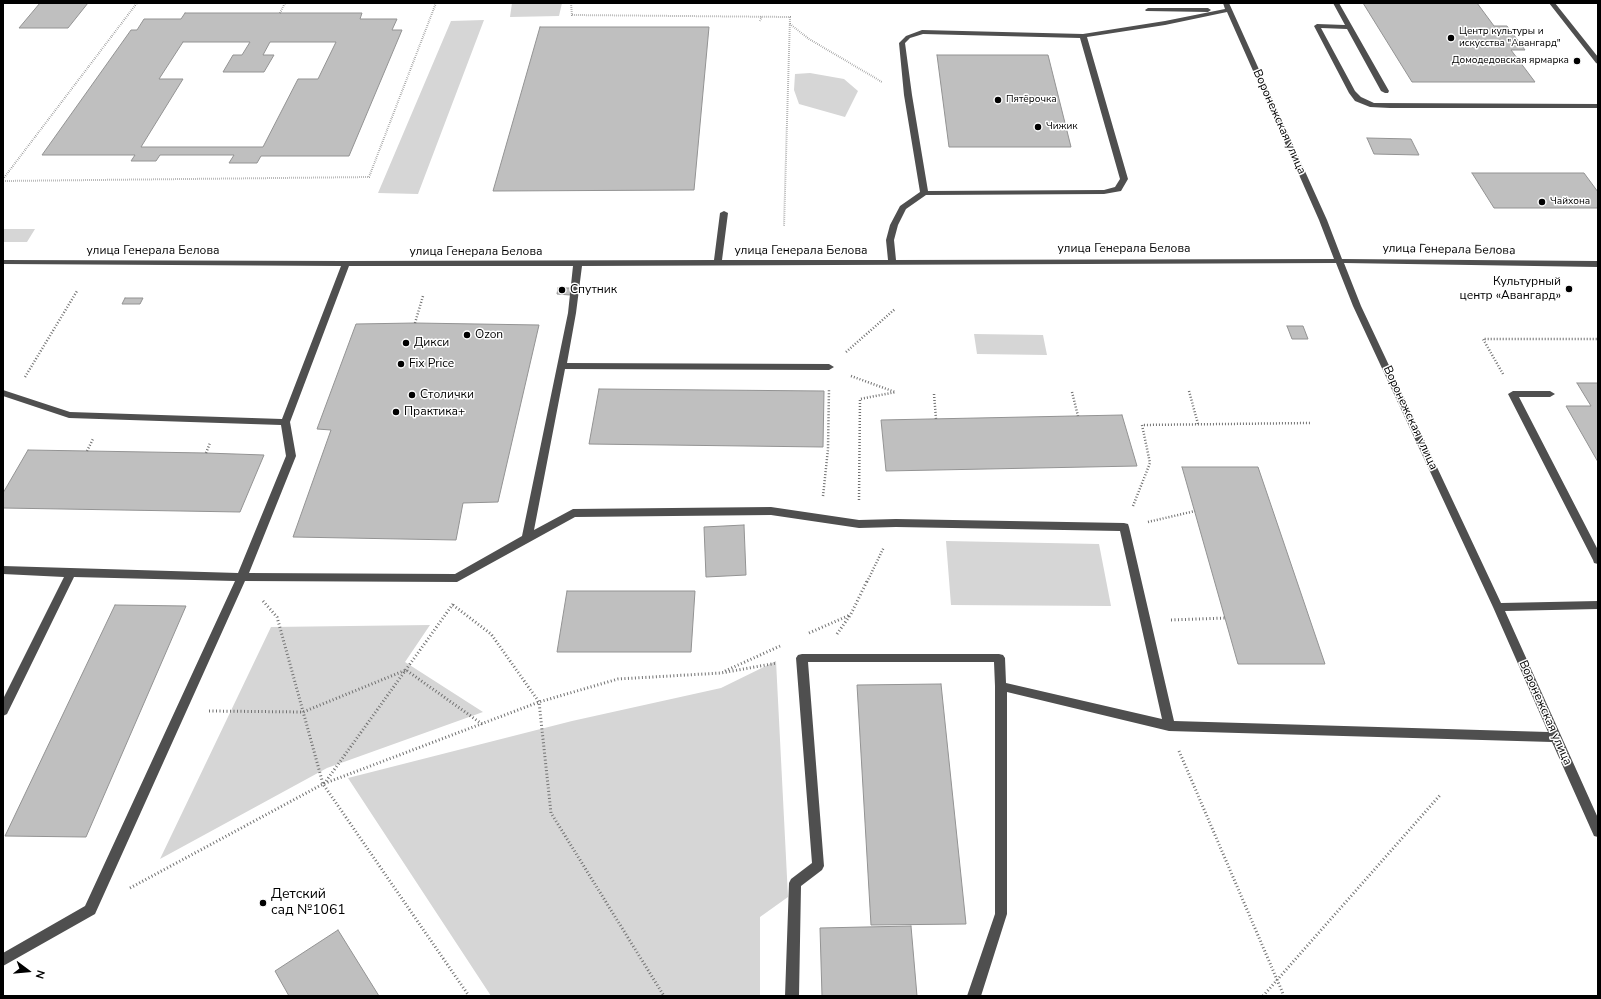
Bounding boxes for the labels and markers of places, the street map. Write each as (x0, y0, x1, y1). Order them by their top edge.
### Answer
place label: Центр культуры и искусства "Авангард" (1459, 26, 1561, 50)
marker: Центр культуры и искусства "Авангард" (1446, 33, 1456, 43)
place label: Домодедовская ярмарка (1452, 55, 1569, 67)
marker: Домодедовская ярмарка (1572, 56, 1582, 66)
place label: Пятёрочка (1006, 94, 1057, 106)
marker: Пятёрочка (993, 95, 1003, 105)
place label: Чижик (1046, 121, 1078, 133)
marker: Чижик (1033, 122, 1043, 132)
place label: Чайхона (1550, 196, 1590, 208)
marker: Чайхона (1537, 197, 1547, 207)
place label: Культурный центр «Авангард» (1460, 275, 1561, 303)
place label: Спутник (570, 283, 617, 297)
marker: Культурный центр «Авангард» (1564, 284, 1574, 294)
marker: Спутник (557, 285, 567, 295)
place label: Ozon (475, 328, 503, 342)
marker: Ozon (462, 330, 472, 340)
place label: Дикси (414, 336, 449, 350)
marker: Дикси (401, 338, 411, 348)
place label: Fix Price (409, 357, 454, 371)
marker: Fix Price (396, 359, 406, 369)
place label: Столички (420, 388, 474, 402)
marker: Столички (407, 390, 417, 400)
place label: Практика+ (404, 405, 465, 419)
marker: Практика+ (391, 407, 401, 417)
place label: Детский сад №1061 (271, 887, 346, 920)
marker: Детский сад №1061 (258, 898, 268, 908)

